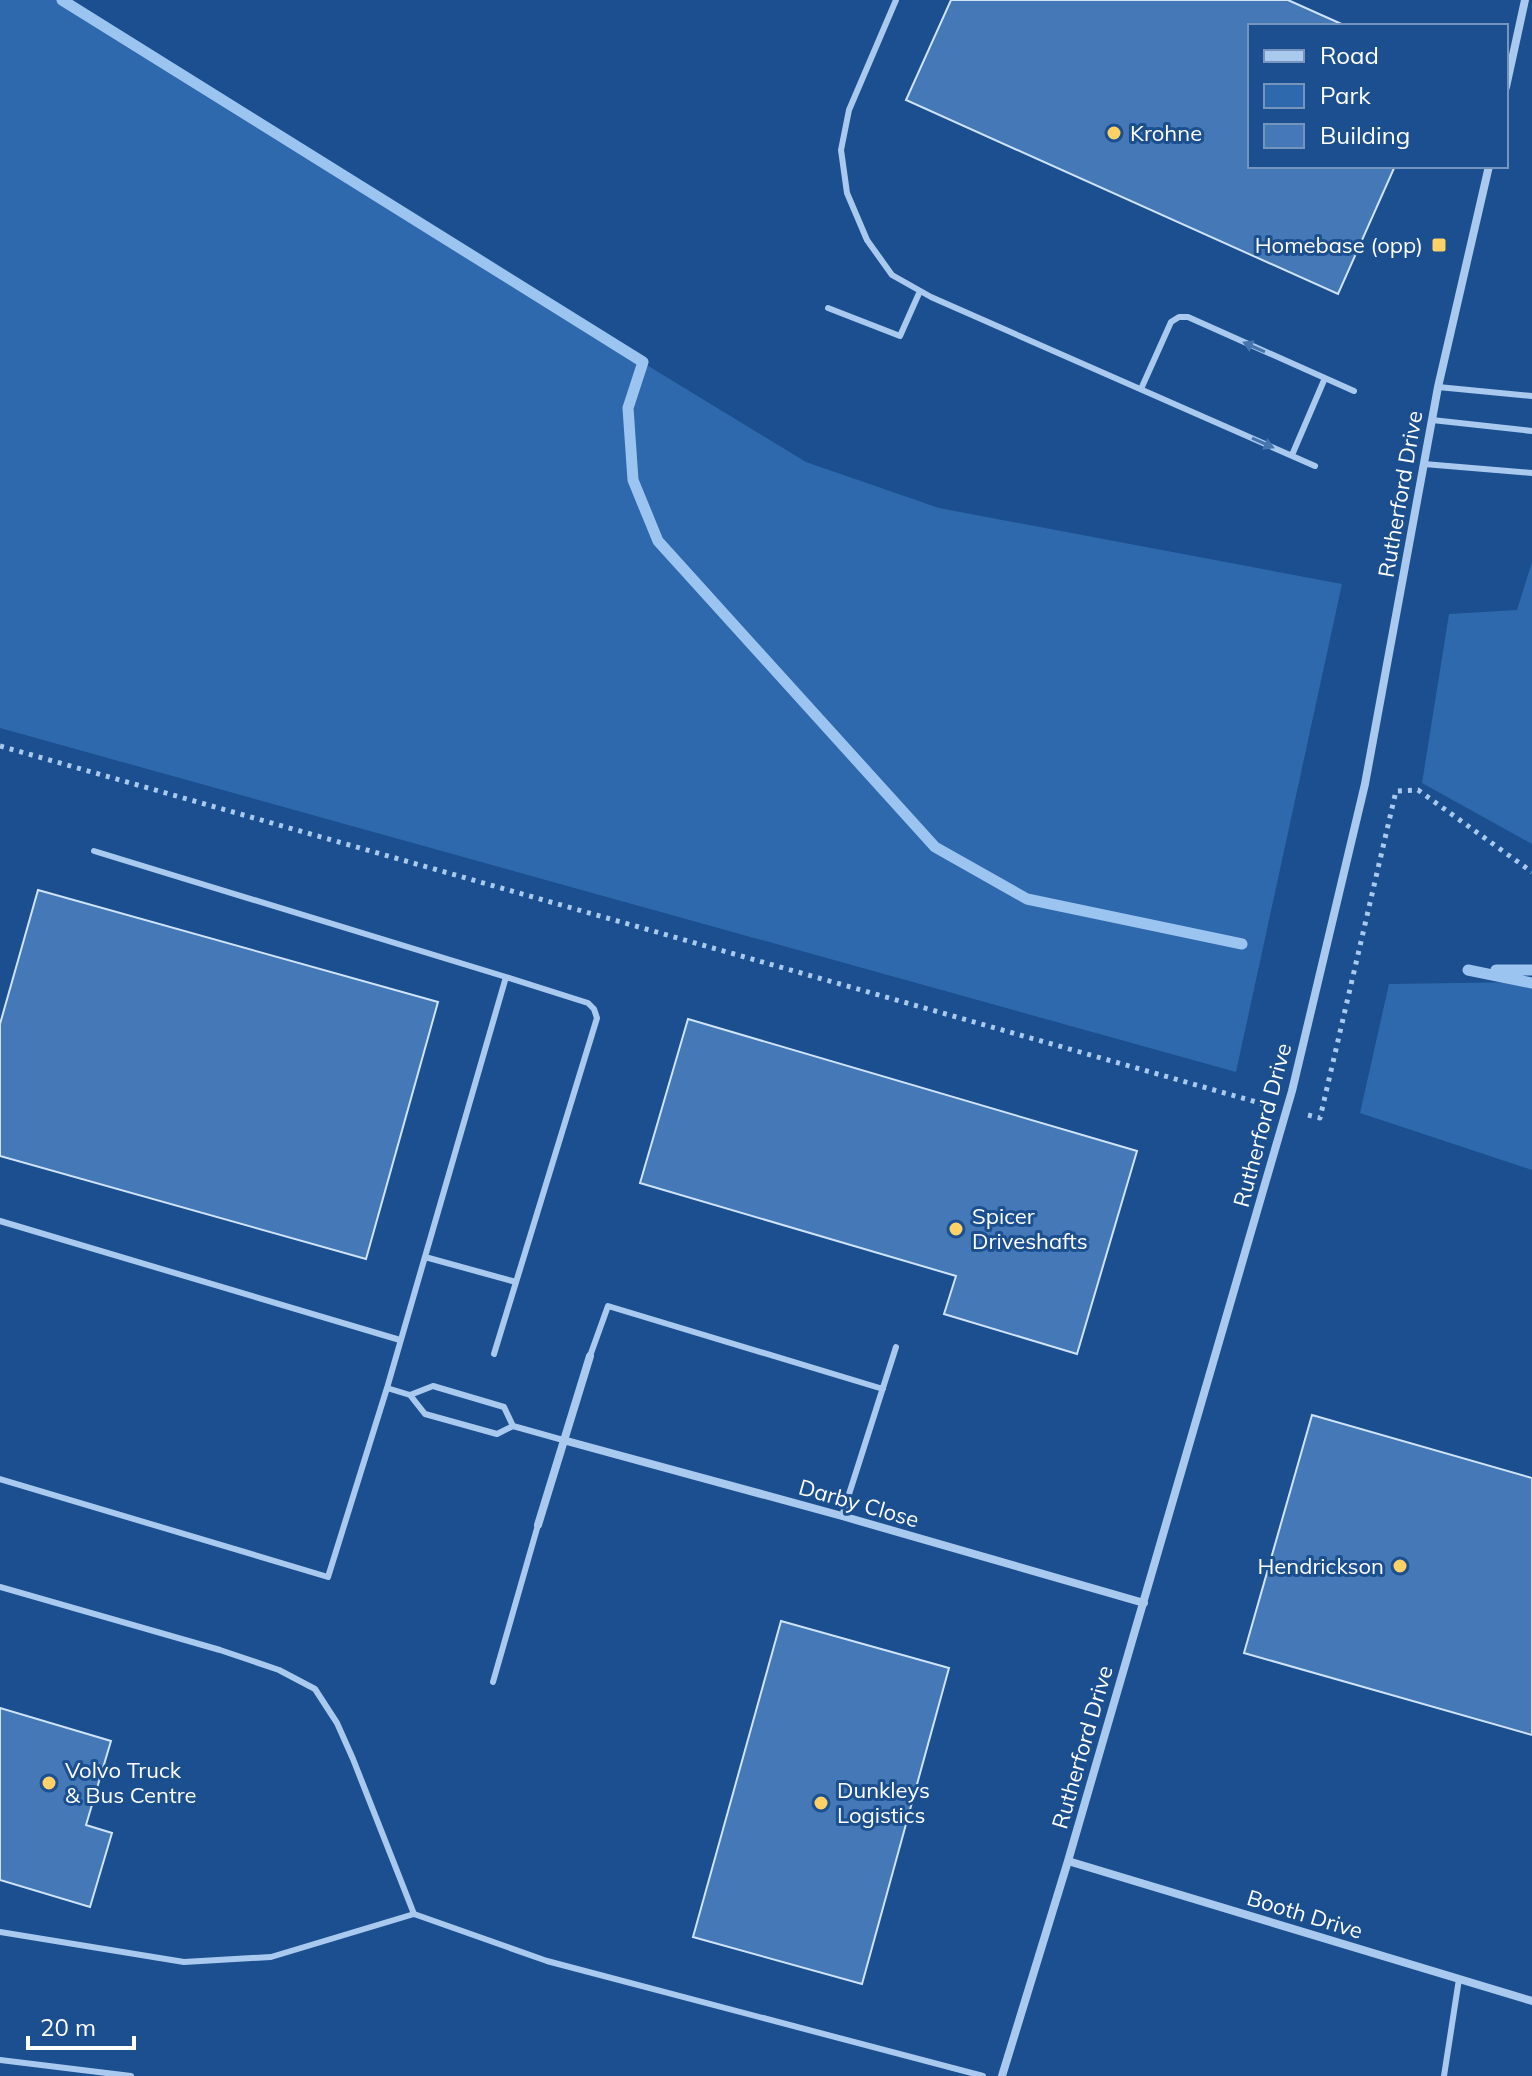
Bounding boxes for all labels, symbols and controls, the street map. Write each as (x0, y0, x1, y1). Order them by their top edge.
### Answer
legend (1248, 24, 1508, 168)
text: Road (1320, 40, 1379, 70)
text: Park (1320, 80, 1371, 110)
place label: Krohne (1130, 119, 1202, 147)
text: Building (1320, 120, 1410, 150)
marker: Krohne (1105, 124, 1123, 142)
place label: Homebase (opp) (1255, 231, 1423, 259)
marker: Homebase (opp) (1430, 236, 1448, 254)
one-way arrow (1242, 340, 1266, 353)
street label: Rutherford Drive (1372, 409, 1428, 579)
one-way arrow (1251, 436, 1275, 450)
street label: Rutherford Drive (1227, 1040, 1297, 1210)
place label: Spicer Driveshafts (972, 1202, 1088, 1255)
marker: Spicer Driveshafts (947, 1220, 965, 1238)
street label: Darby Close (796, 1472, 922, 1534)
place label: Hendrickson (1257, 1552, 1384, 1580)
marker: Hendrickson (1391, 1557, 1409, 1575)
street label: Rutherford Drive (1045, 1662, 1119, 1832)
place label: Volvo Truck & Bus Centre (65, 1756, 196, 1809)
marker: Volvo Truck & Bus Centre (40, 1774, 58, 1792)
place label: Dunkleys Logistics (837, 1776, 930, 1829)
marker: Dunkleys Logistics (812, 1794, 830, 1812)
street label: Booth Drive (1244, 1883, 1366, 1945)
scale bar (28, 2000, 134, 2050)
text: 20 m (40, 2012, 96, 2042)

